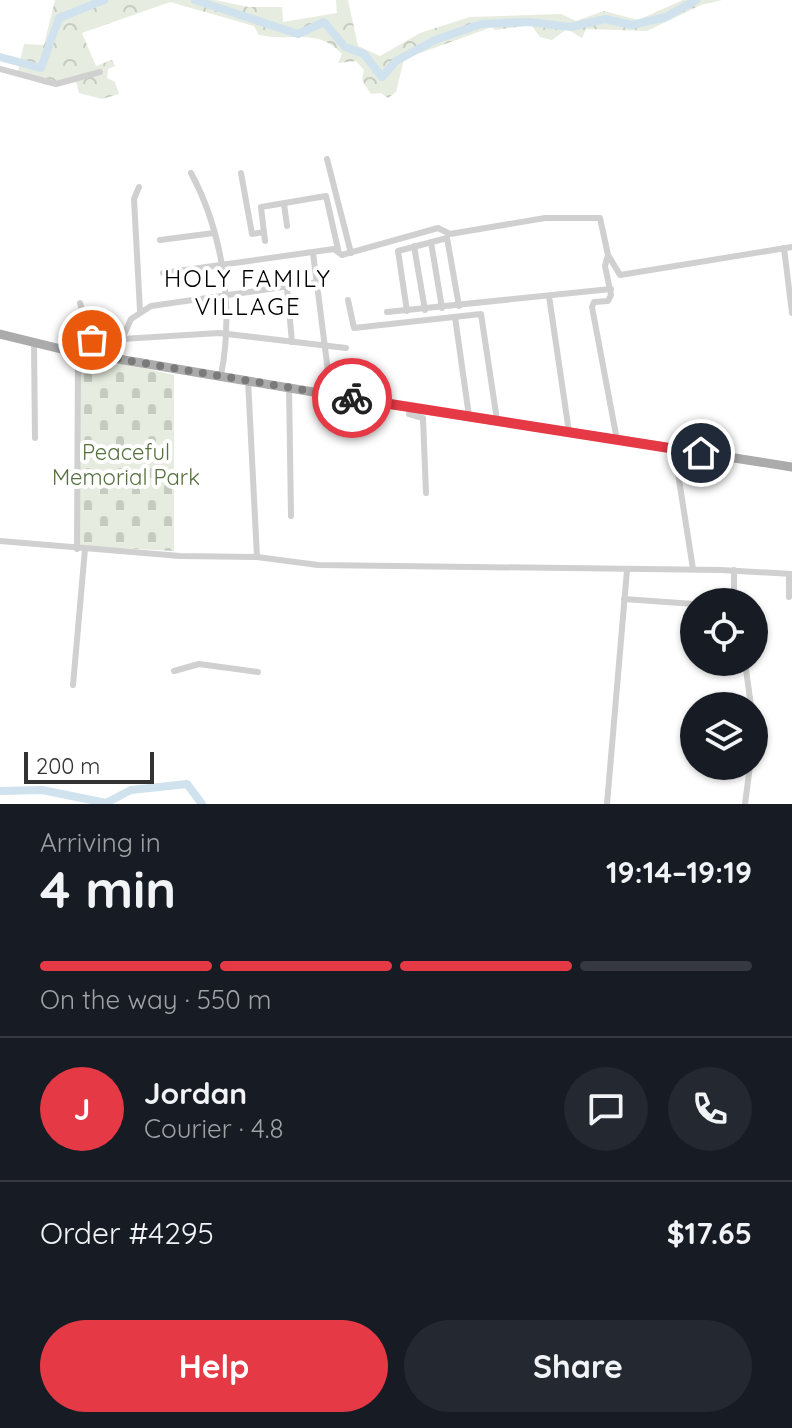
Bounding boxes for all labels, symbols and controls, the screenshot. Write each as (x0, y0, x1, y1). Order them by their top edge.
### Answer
district label: HOLY FAMILY VILLAGE (164, 263, 332, 321)
pin (58, 306, 126, 374)
icon: bag (70, 318, 114, 362)
courier (312, 358, 392, 438)
icon: bike (330, 376, 374, 420)
pin (667, 419, 735, 487)
icon: home (679, 431, 723, 475)
park label: Peaceful Memorial Park (52, 438, 200, 491)
map controls (680, 588, 768, 780)
button: locate (680, 588, 768, 676)
button: layers (680, 692, 768, 780)
scale bar (24, 748, 154, 784)
text: 200 m (36, 752, 100, 780)
text: Arriving in (40, 826, 161, 859)
text: 19:14–19:19 (606, 853, 752, 891)
text: 4 min (40, 856, 176, 921)
text: On the way · 550 m (40, 983, 271, 1016)
button: chat (564, 1067, 648, 1151)
button: phone (668, 1067, 752, 1151)
text: Jordan (144, 1074, 247, 1112)
text: J (74, 1090, 90, 1128)
text: Courier · 4.8 (144, 1112, 283, 1145)
text: Order #4295 (40, 1214, 214, 1252)
text: $17.65 (667, 1214, 752, 1252)
button: Help (40, 1320, 388, 1412)
button: Share (404, 1320, 752, 1412)

